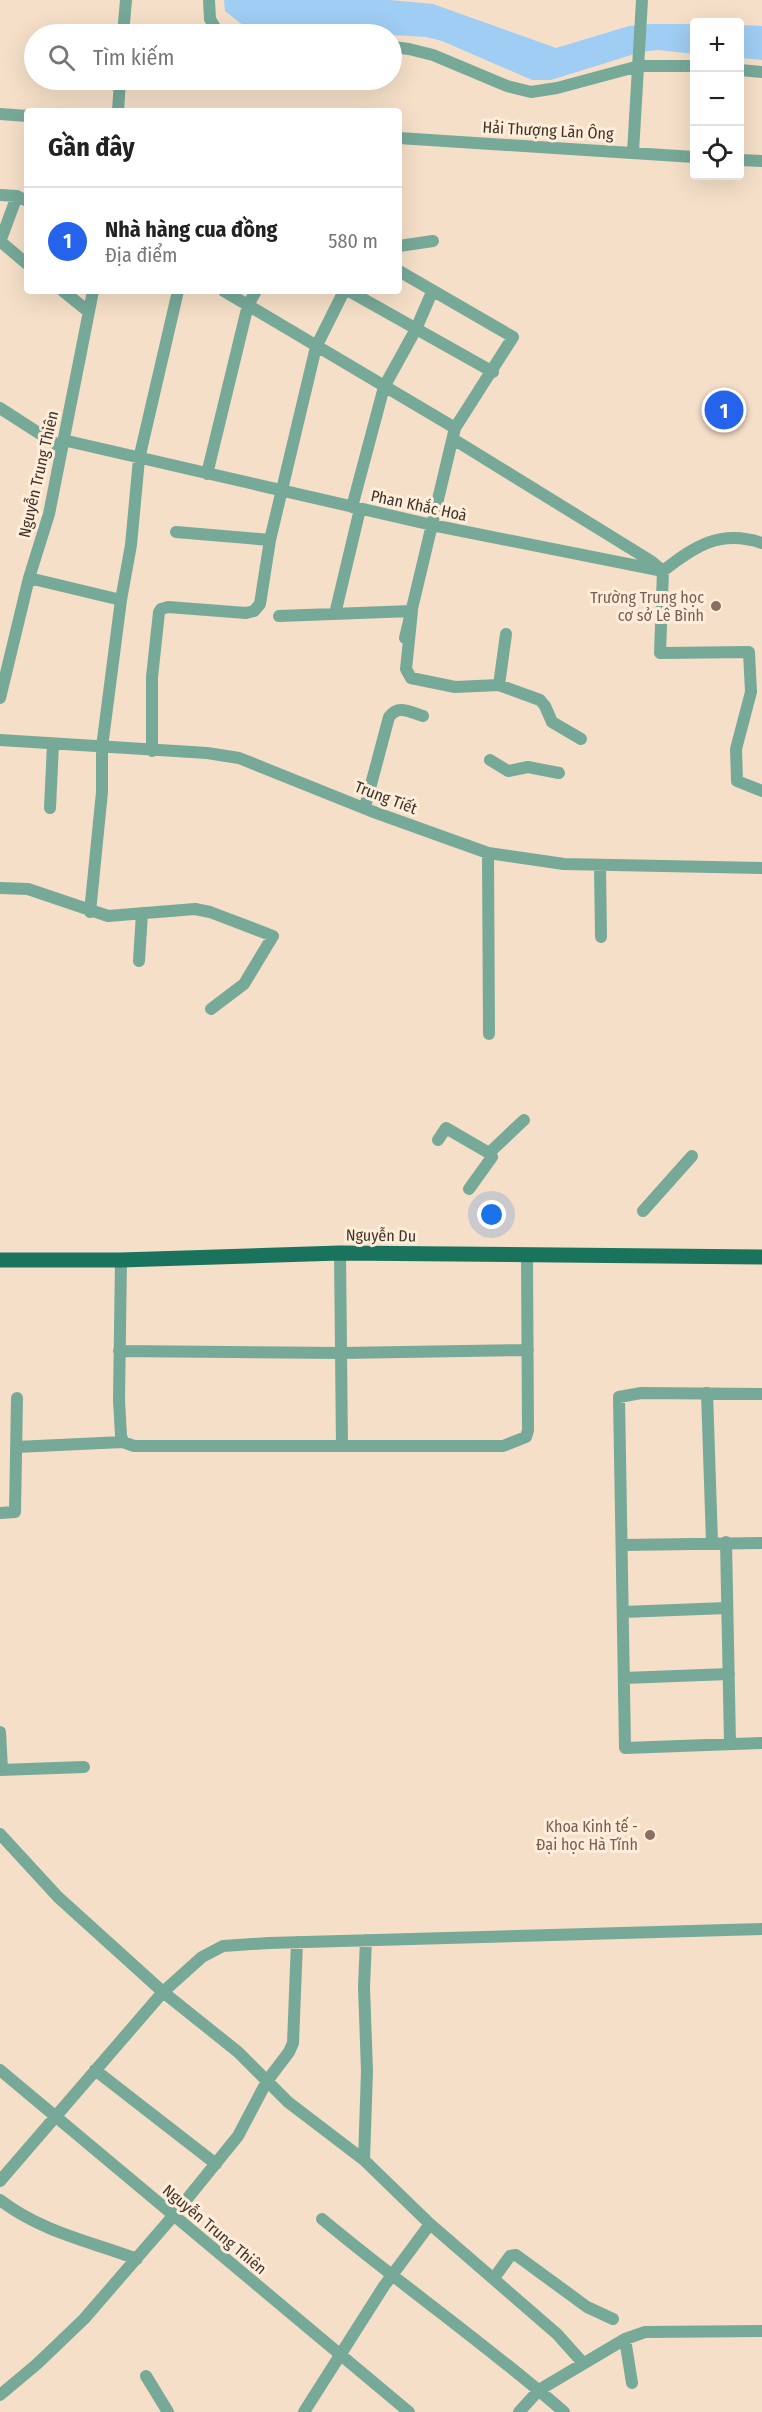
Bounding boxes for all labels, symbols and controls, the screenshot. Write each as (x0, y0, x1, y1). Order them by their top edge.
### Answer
map controls (690, 18, 744, 180)
button: + (690, 18, 744, 72)
search box (24, 24, 402, 90)
icon: search (45, 41, 78, 74)
text: Tìm kiếm (93, 44, 174, 71)
button: − (690, 72, 744, 126)
street label: Hải Thượng Lãn Ông (482, 117, 614, 143)
button: locate (690, 126, 744, 180)
text: Gần đây (48, 132, 135, 163)
text: Nhà hàng cua đồng (105, 216, 277, 243)
text: 1 (63, 229, 72, 253)
text: 580 m (328, 229, 378, 253)
text: Địa điểm (105, 243, 178, 267)
pin: 1 (704, 388, 744, 432)
street label: Nguyễn Trung Thiên (15, 409, 62, 539)
street label: Phan Khắc Hoà (369, 485, 469, 525)
place label: Trường Trung học cơ sở Lê Bình (590, 588, 704, 625)
marker: Trường Trung học cơ sở Lê Bình (709, 599, 723, 613)
street label: Trung Tiết (352, 776, 421, 818)
your location (477, 1200, 506, 1229)
street label: Nguyễn Du (346, 1225, 416, 1246)
place label: Khoa Kinh tế - Đại học Hà Tĩnh (536, 1816, 638, 1854)
marker: Khoa Kinh tế - Đại học Hà Tĩnh (643, 1828, 657, 1842)
street label: Nguyễn Trung Thiên (159, 2181, 270, 2278)

